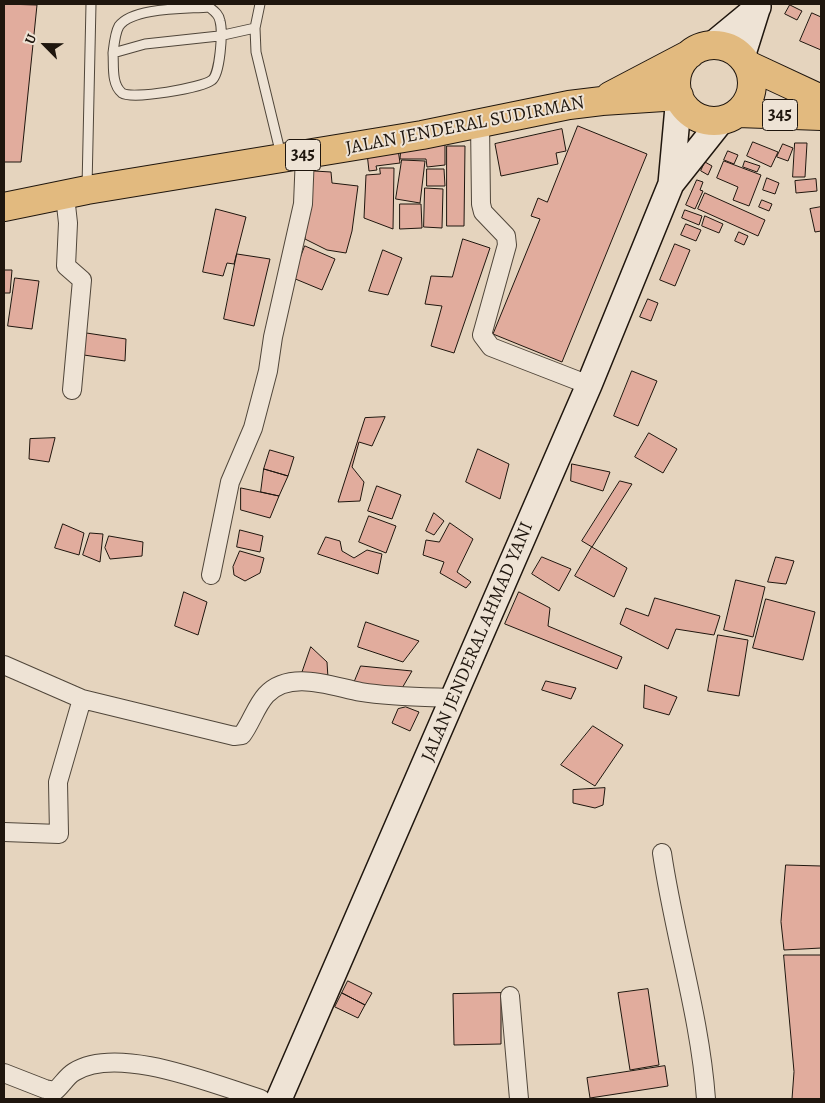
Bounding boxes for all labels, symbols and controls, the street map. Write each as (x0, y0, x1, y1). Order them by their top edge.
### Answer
north arrow (20, 20, 70, 70)
text: U (20, 31, 41, 47)
street label: JALAN JENDERAL SUDIRMAN (344, 92, 586, 160)
road number: 345 (762, 100, 798, 130)
road number: 345 (286, 140, 320, 170)
street label: JALAN JENDERAL AHMAD YANI (417, 519, 539, 765)

